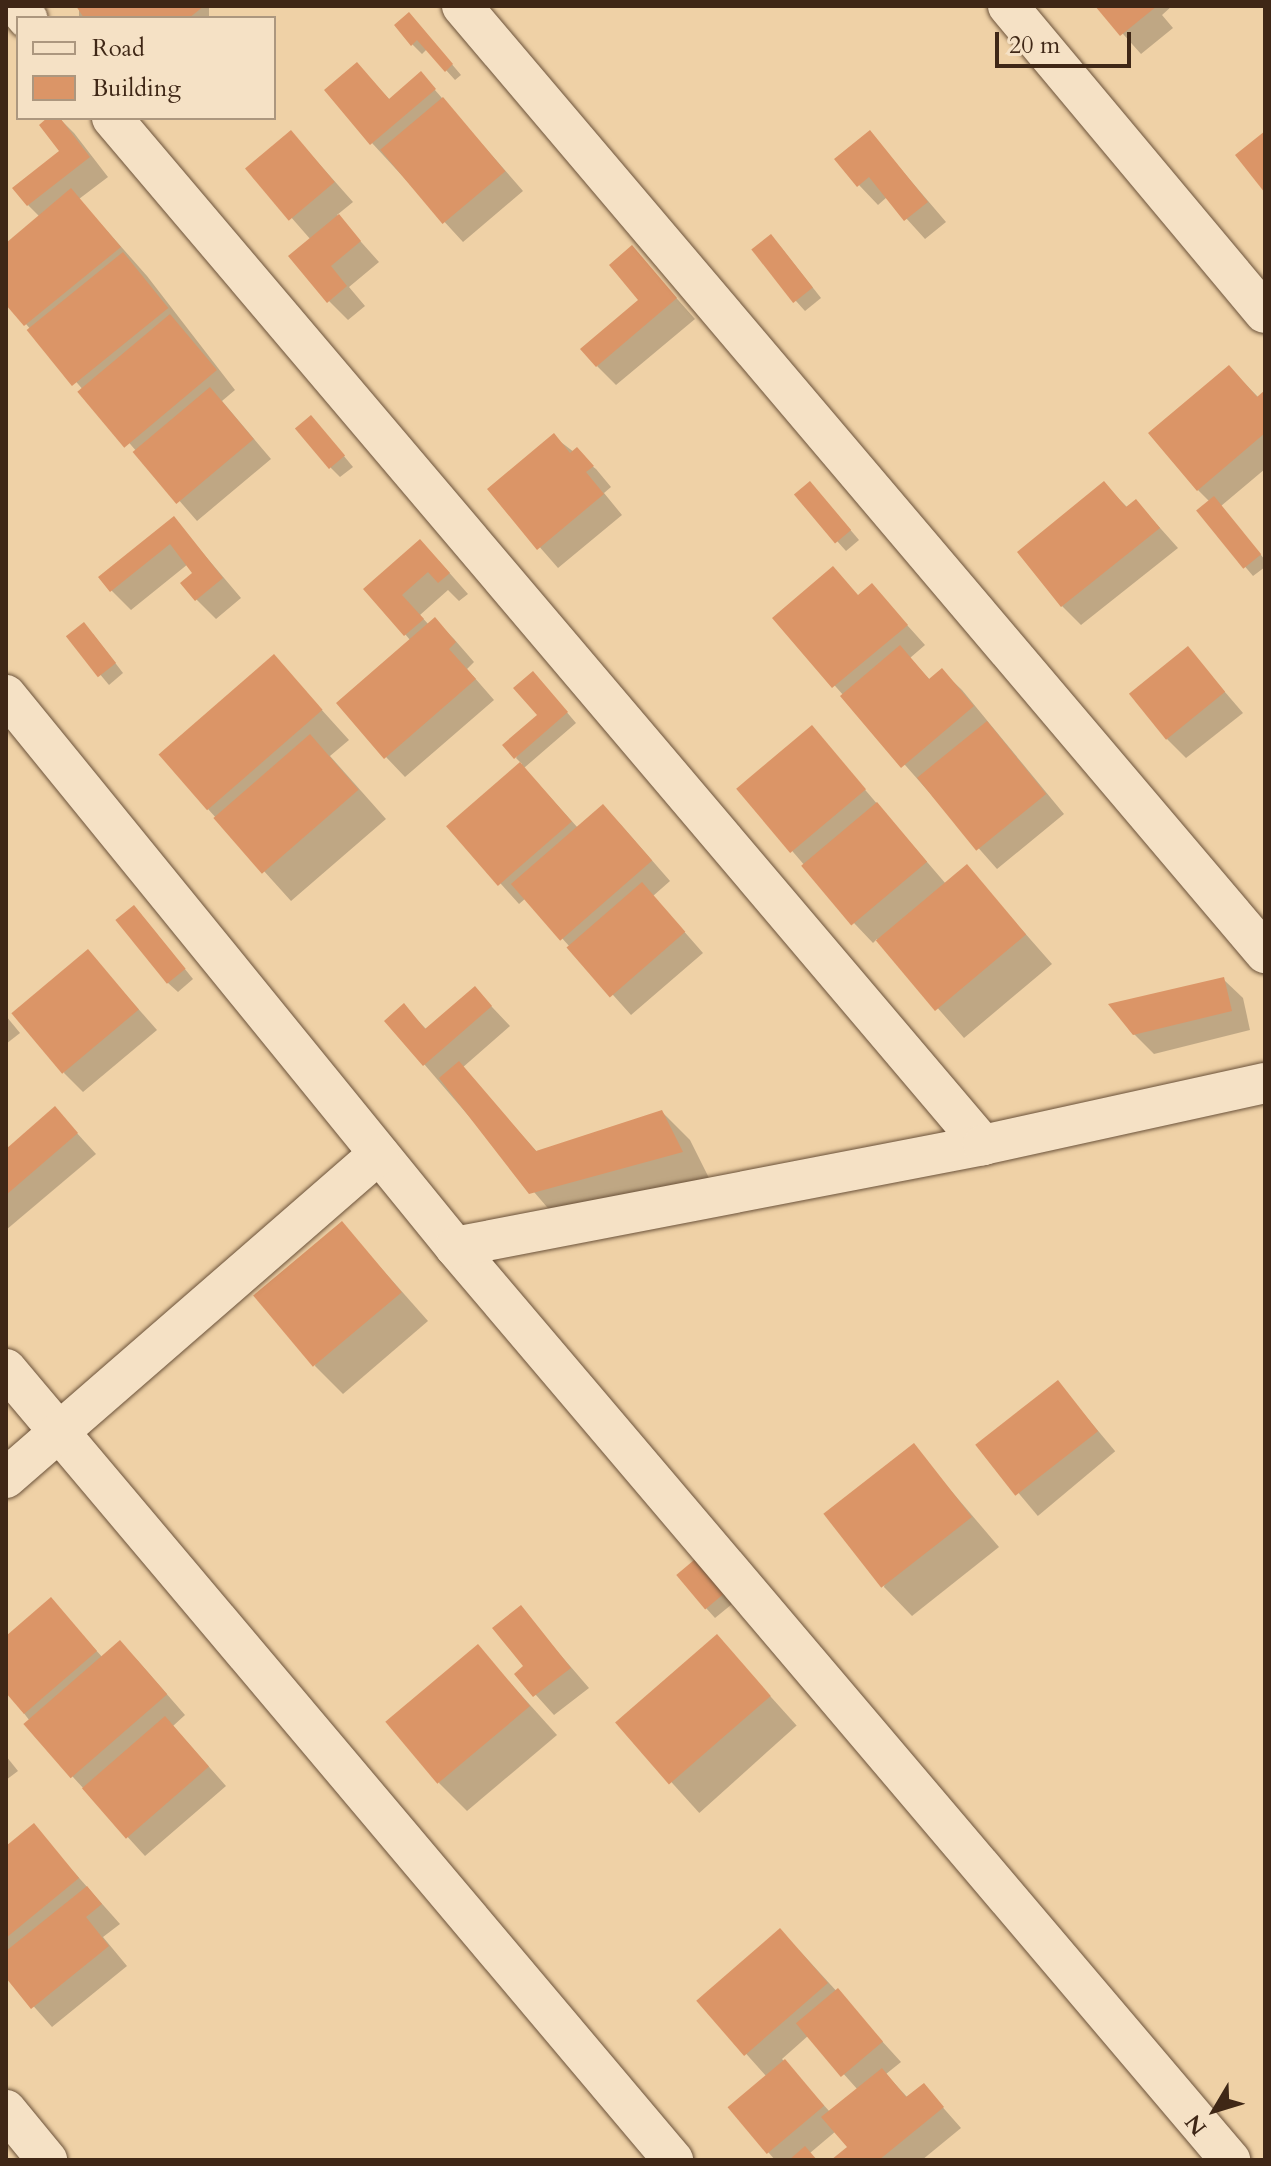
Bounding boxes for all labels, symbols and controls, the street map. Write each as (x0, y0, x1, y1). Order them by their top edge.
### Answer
legend (16, 16, 276, 120)
scale bar (999, 16, 1135, 66)
text: 20 m (1009, 29, 1060, 62)
text: Road (92, 32, 145, 65)
text: Building (92, 72, 181, 105)
north arrow (1175, 2070, 1255, 2150)
text: N (1178, 2108, 1214, 2142)

